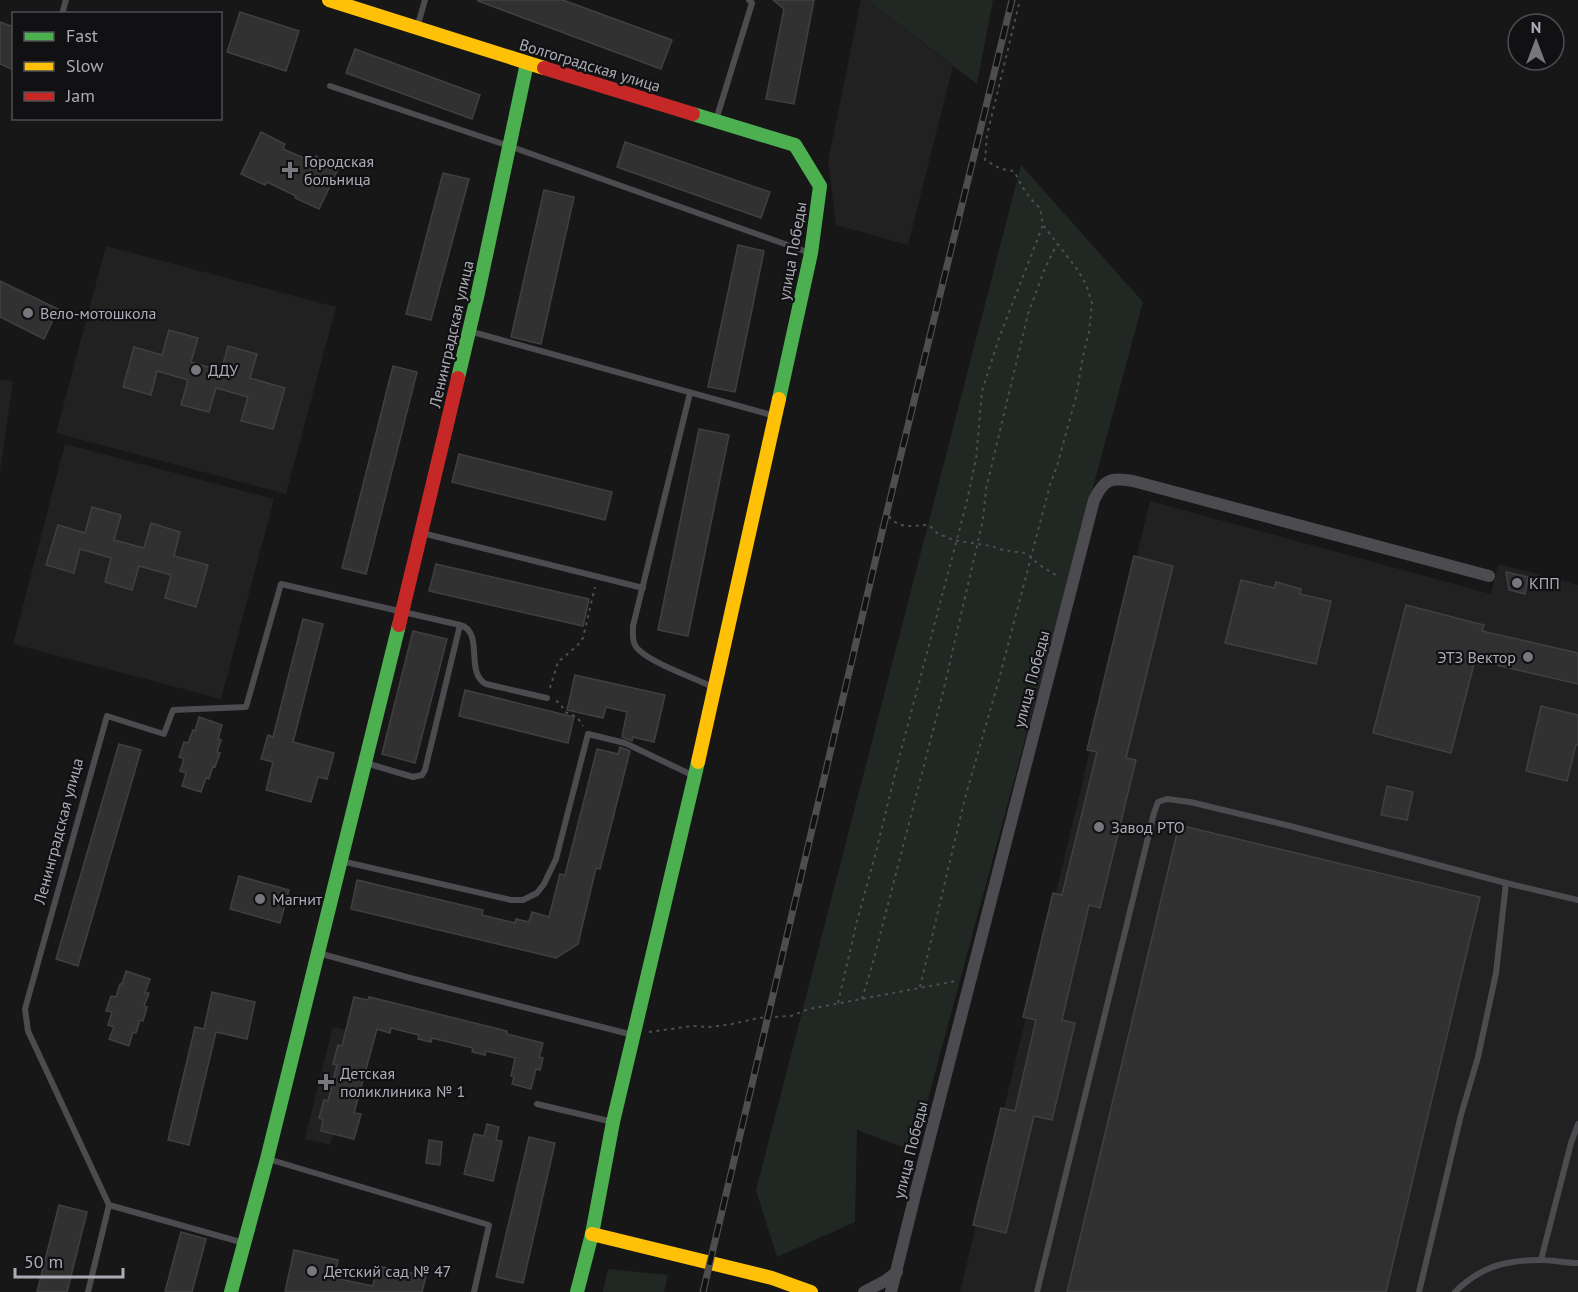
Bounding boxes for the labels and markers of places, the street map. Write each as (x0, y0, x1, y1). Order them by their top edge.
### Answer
place label: Городская больница (304, 151, 374, 189)
marker: Городская больница (281, 161, 299, 179)
place label: Вело-мотошкола (40, 303, 157, 323)
marker: Вело-мотошкола (21, 306, 35, 320)
place label: ДДУ (208, 360, 238, 380)
marker: ДДУ (189, 363, 203, 377)
place label: КПП (1529, 573, 1560, 593)
marker: КПП (1510, 576, 1524, 590)
place label: ЭТЗ Вектор (1437, 647, 1516, 667)
marker: ЭТЗ Вектор (1521, 650, 1535, 664)
place label: Завод РТО (1111, 817, 1185, 837)
marker: Завод РТО (1092, 820, 1106, 834)
place label: Магнит (272, 889, 323, 909)
marker: Магнит (253, 892, 267, 906)
place label: Детская поликлиника № 1 (340, 1063, 465, 1101)
marker: Детская поликлиника № 1 (317, 1073, 335, 1091)
place label: Детский сад № 47 (324, 1261, 451, 1281)
marker: Детский сад № 47 (305, 1264, 319, 1278)

